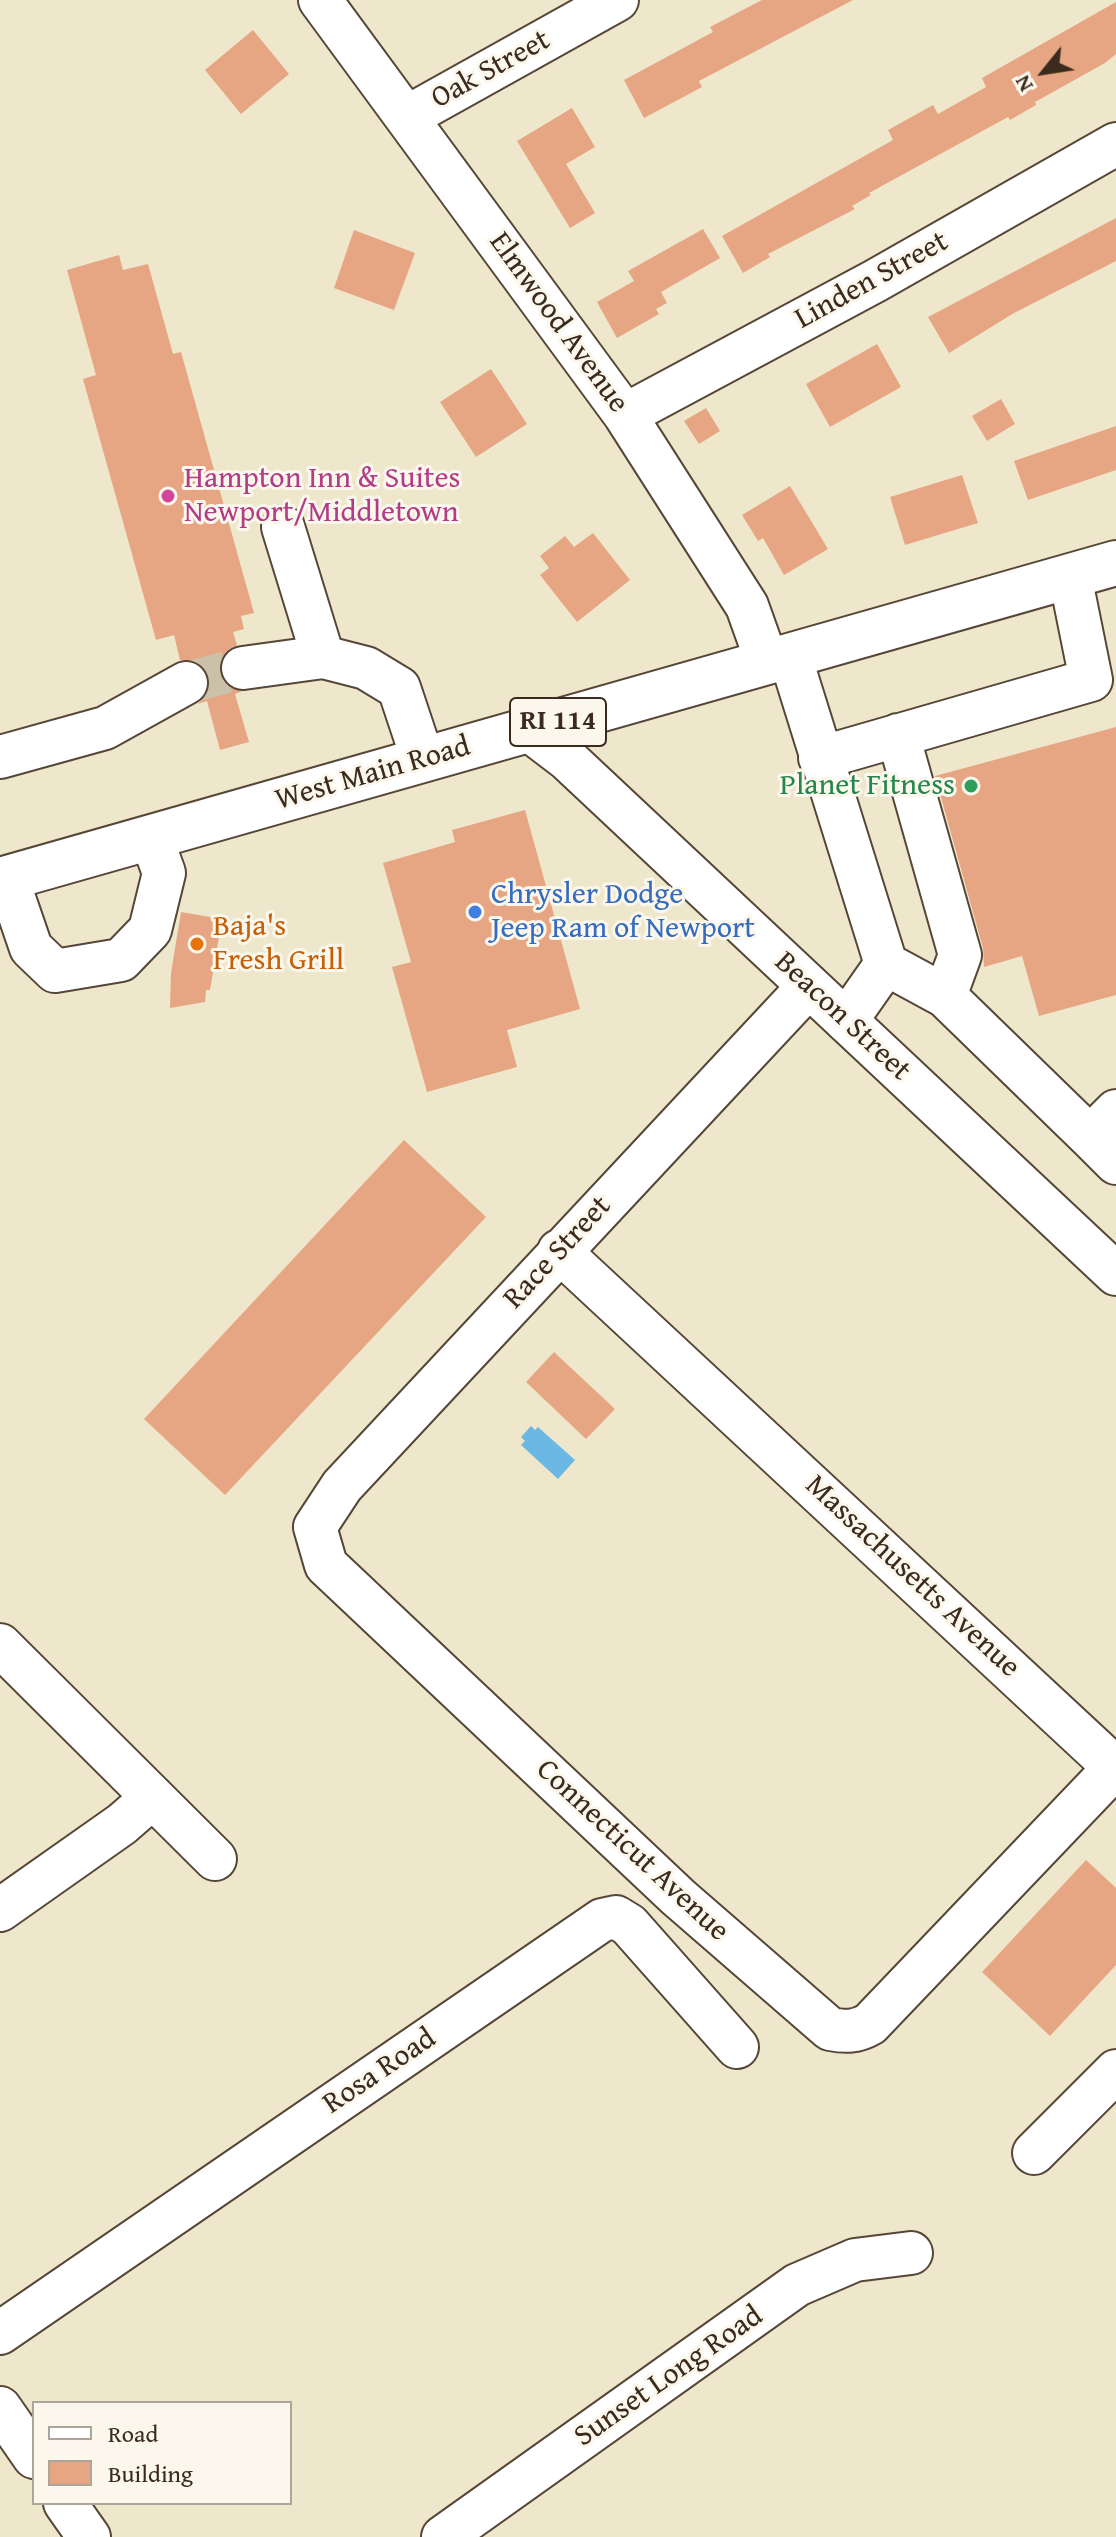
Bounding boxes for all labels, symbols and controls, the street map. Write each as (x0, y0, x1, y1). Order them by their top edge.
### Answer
street label: Oak Street (425, 23, 557, 117)
north arrow (1004, 32, 1084, 112)
text: N (1006, 70, 1041, 98)
street label: Linden Street (789, 224, 955, 338)
street label: Elmwood Avenue (480, 226, 636, 420)
place label: Hampton Inn & Suites Newport/Middletown (184, 461, 460, 532)
marker: Hampton Inn & Suites Newport/Middletown (159, 487, 177, 505)
road number: RI 114 (510, 698, 606, 746)
street label: West Main Road (271, 729, 475, 819)
place label: Planet Fitness (780, 768, 955, 804)
marker: Planet Fitness (962, 777, 980, 795)
place label: Chrysler Dodge Jeep Ram of Newport (491, 877, 755, 948)
marker: Chrysler Dodge Jeep Ram of Newport (466, 903, 484, 921)
place label: Baja's Fresh Grill (213, 909, 344, 980)
marker: Baja's Fresh Grill (188, 935, 206, 953)
street label: Beacon Street (766, 945, 918, 1089)
street label: Race Street (497, 1189, 619, 1317)
street label: Massachusetts Avenue (797, 1468, 1027, 1686)
street label: Connecticut Avenue (528, 1752, 736, 1950)
street label: Rosa Road (317, 2021, 443, 2123)
street label: Sunset Long Road (568, 2299, 770, 2455)
legend (32, 2401, 292, 2505)
text: Road (108, 2416, 158, 2451)
text: Building (108, 2456, 193, 2491)

